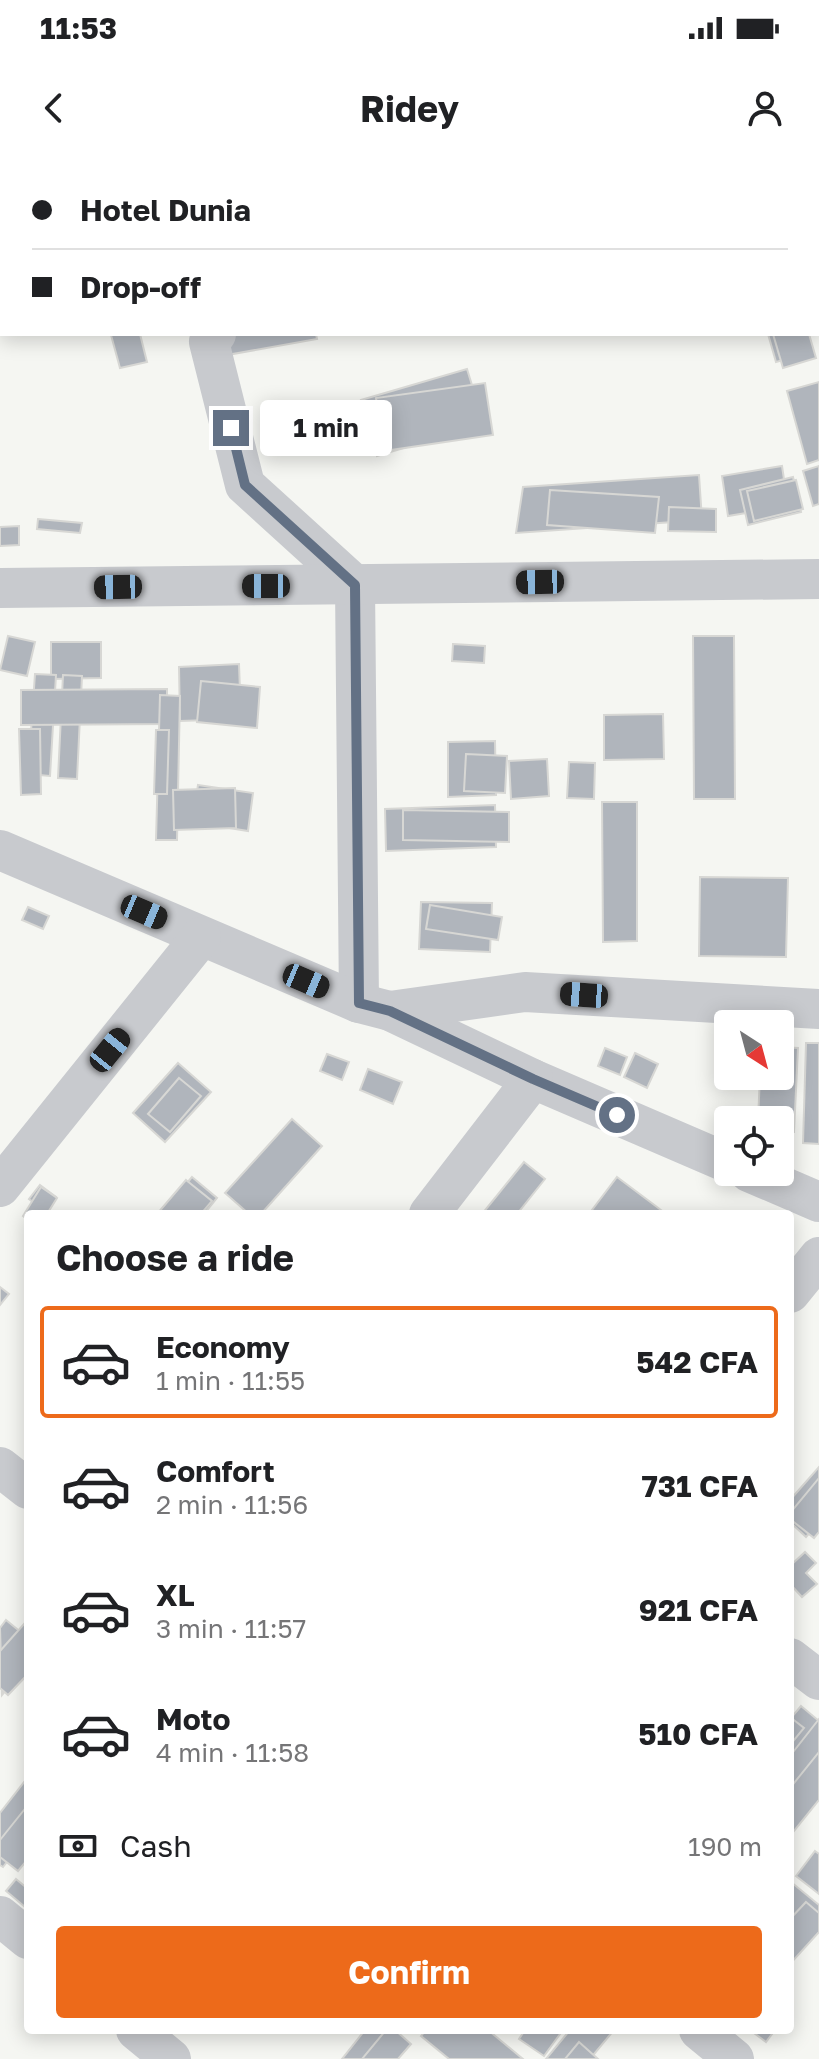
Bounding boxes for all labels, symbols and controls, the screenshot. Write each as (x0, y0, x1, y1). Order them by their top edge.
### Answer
text: 11:53 (40, 10, 117, 46)
icon: back (32, 86, 76, 130)
icon: person (743, 86, 787, 130)
text: Ridey (360, 87, 459, 130)
text: Hotel Dunia (80, 192, 251, 228)
text: Drop-off (80, 269, 201, 305)
callout: 1 min (259, 400, 391, 456)
route end (213, 410, 249, 446)
text: 1 min (293, 412, 359, 443)
car (516, 570, 564, 594)
car (242, 574, 290, 598)
car (94, 575, 142, 599)
car (117, 892, 171, 932)
car (279, 961, 333, 1001)
car (559, 981, 609, 1009)
north arrow (714, 1010, 794, 1090)
map controls (714, 1010, 794, 1186)
car (86, 1024, 134, 1076)
route start (599, 1097, 635, 1133)
button: locate (714, 1106, 794, 1186)
text: Choose a ride (56, 1236, 294, 1279)
icon: car (60, 1326, 132, 1398)
text: Economy (156, 1329, 290, 1365)
text: 542 CFA (636, 1344, 758, 1380)
text: 1 min · 11:55 (156, 1365, 305, 1396)
icon: car (60, 1450, 132, 1522)
text: Comfort (156, 1453, 275, 1489)
text: 731 CFA (641, 1468, 758, 1504)
text: 2 min · 11:56 (156, 1489, 308, 1520)
icon: car (60, 1574, 132, 1646)
text: XL (156, 1577, 195, 1613)
text: 921 CFA (639, 1592, 758, 1628)
text: 3 min · 11:57 (156, 1613, 306, 1644)
icon: car (60, 1698, 132, 1770)
text: Moto (156, 1701, 231, 1737)
text: 510 CFA (638, 1716, 758, 1752)
text: 4 min · 11:58 (156, 1737, 309, 1768)
icon: cash (56, 1824, 100, 1868)
text: Cash (120, 1828, 192, 1864)
text: 190 m (688, 1831, 762, 1862)
button: Confirm (56, 1926, 762, 2018)

